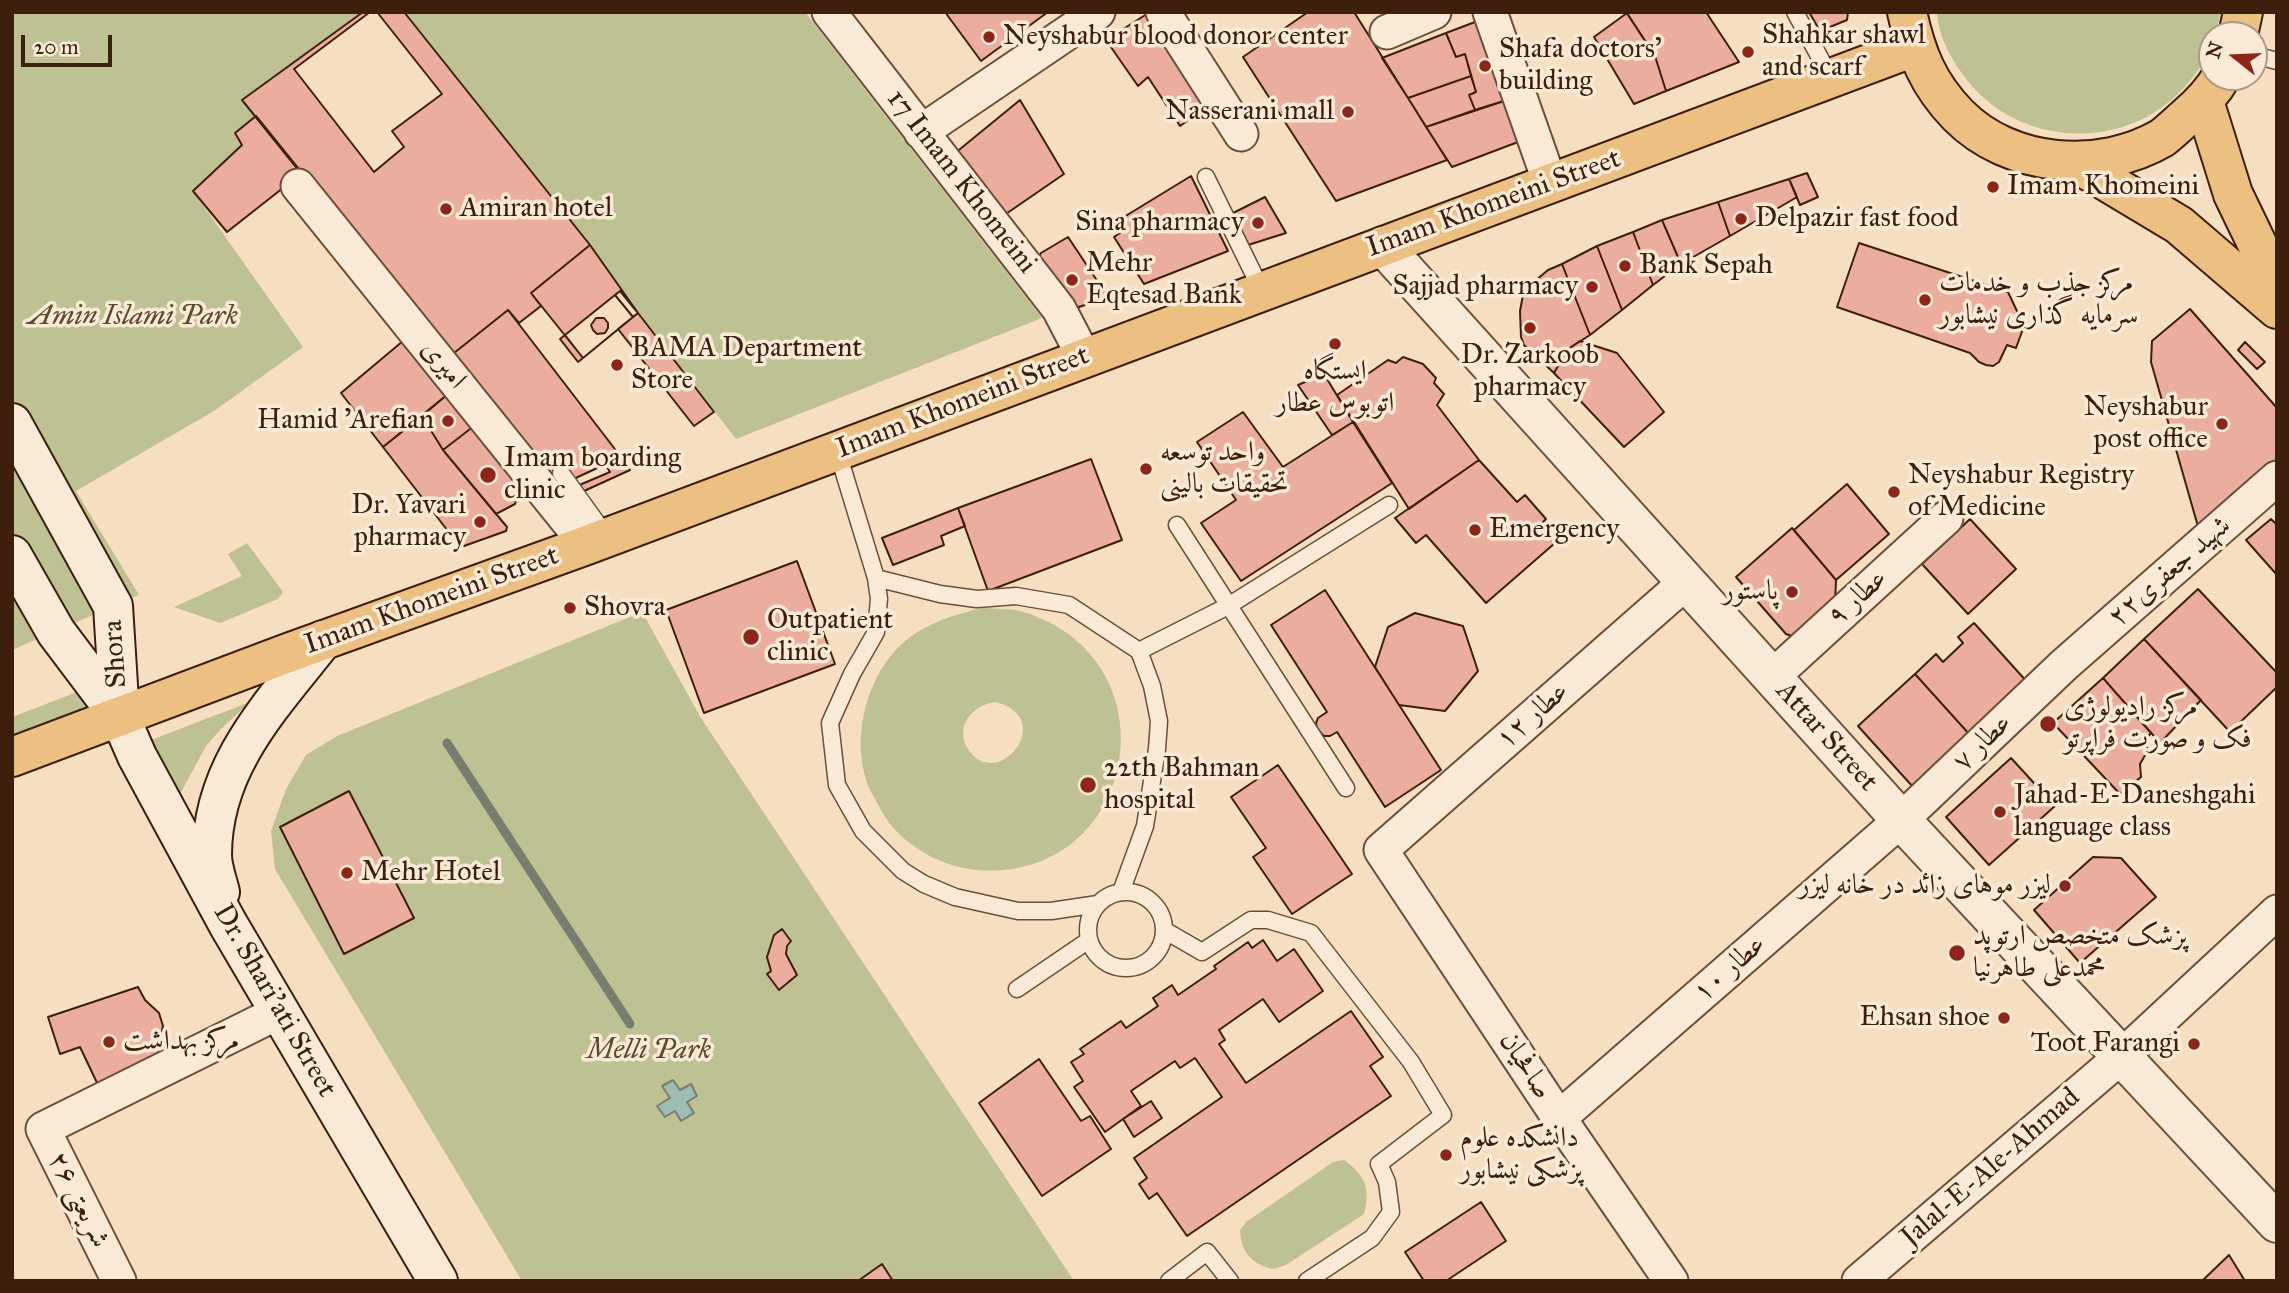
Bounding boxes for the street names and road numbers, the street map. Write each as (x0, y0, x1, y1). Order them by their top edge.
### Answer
street label: 17 Imam Khomeini (879, 83, 1043, 281)
street label: Imam Khomeini Street (1362, 142, 1626, 266)
street label: امیری (413, 334, 473, 396)
street label: Imam Khomeini Street (832, 339, 1094, 467)
street label: شهید جعفری۲۲ (2102, 510, 2238, 634)
street label: Imam Khomeini Street (300, 539, 564, 663)
street label: عطار ۹ (1821, 563, 1895, 633)
street label: Shora (97, 619, 135, 689)
street label: عطار ۱۲ (1490, 675, 1576, 757)
street label: Attar Street (1768, 675, 1884, 799)
street label: عطار ۷ (1947, 707, 2019, 779)
street label: Dr. Shari'ati Street (205, 899, 343, 1103)
street label: عطار ۱۰ (1687, 928, 1773, 1010)
street label: صافحیان (1491, 1026, 1559, 1106)
street label: Jalal-E-Ale-Ahmad (1895, 1081, 2087, 1255)
street label: شریعتی ۲۶ (40, 1146, 116, 1254)

